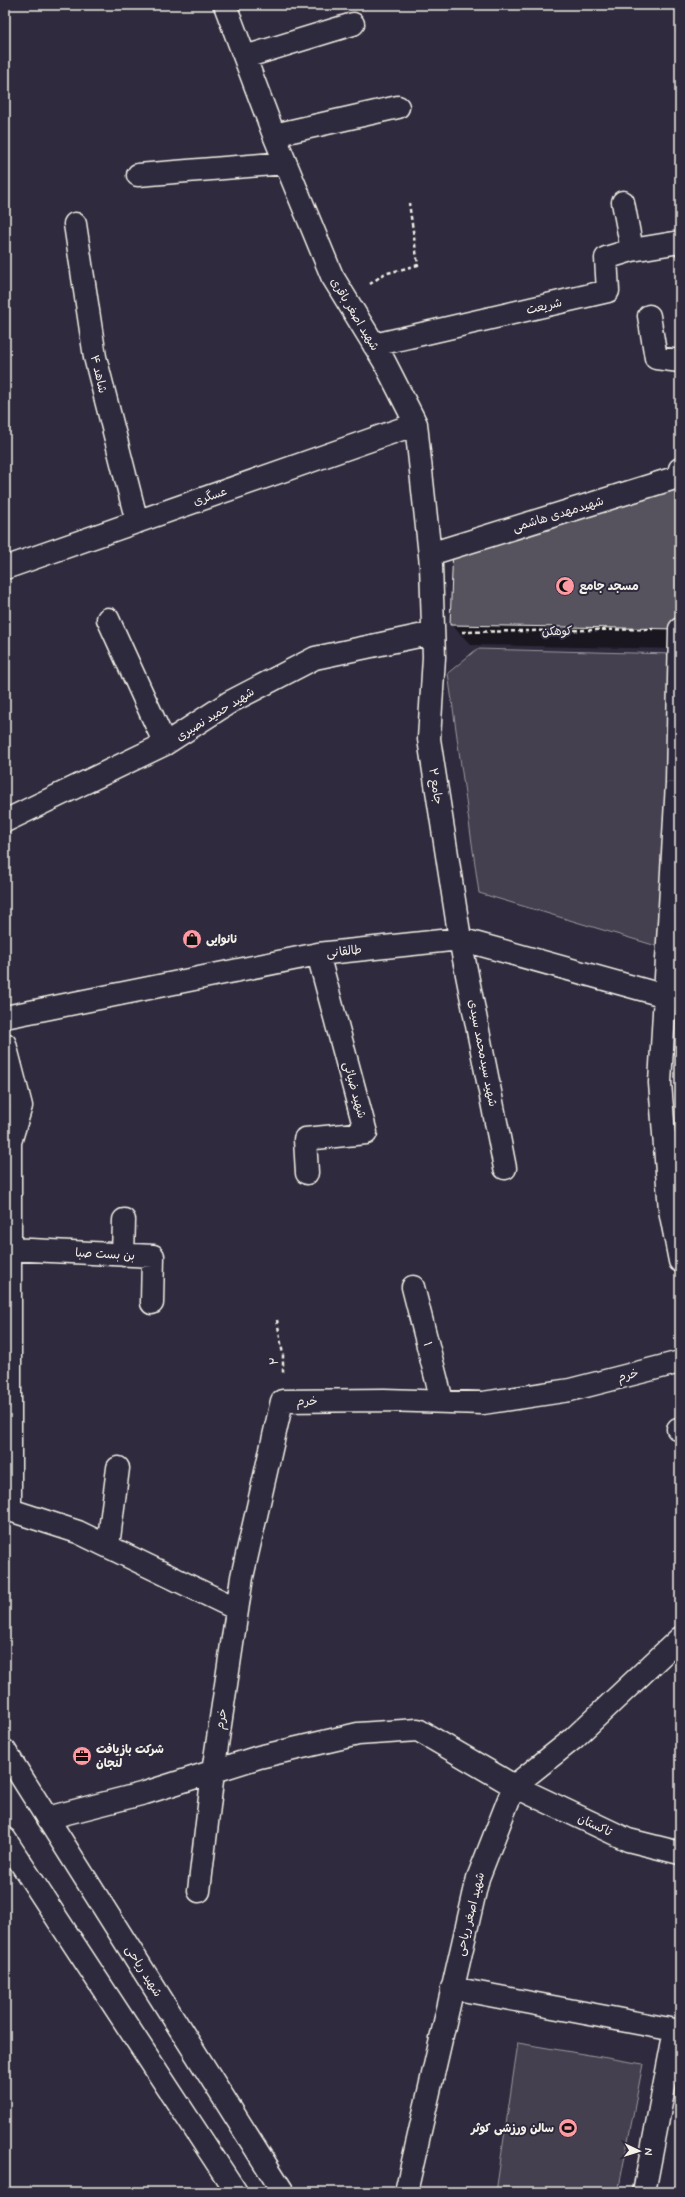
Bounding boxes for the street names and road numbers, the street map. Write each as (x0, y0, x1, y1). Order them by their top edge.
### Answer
street label: شهید اصغر باقری (326, 275, 382, 354)
street label: شریعت (525, 295, 564, 319)
street label: شاهد ۴ (86, 354, 110, 395)
street label: عسگری (191, 484, 229, 510)
street label: شهیدمهدی هاشمی (511, 493, 606, 536)
street label: کوهکن (542, 624, 572, 640)
street label: شهید حمید نصیری (173, 684, 258, 745)
street label: جامع ۲ (424, 767, 446, 806)
street label: طالقانی (326, 942, 363, 962)
street label: شهید سیدمحمد سیدی (464, 998, 500, 1108)
street label: شهید ضیائی (339, 1060, 369, 1120)
street label: بن بست صبا (75, 1245, 135, 1265)
street label: ۱ (419, 1340, 435, 1348)
street label: ۲ (267, 1357, 283, 1365)
street label: خرم (616, 1366, 640, 1386)
street label: خرم (296, 1394, 318, 1410)
street label: خرم (212, 1707, 232, 1731)
street label: تاکستان (575, 1811, 615, 1841)
street label: شهید اصغر ریاحی (453, 1871, 489, 1958)
street label: شهید ریاحی (121, 1943, 165, 2000)

